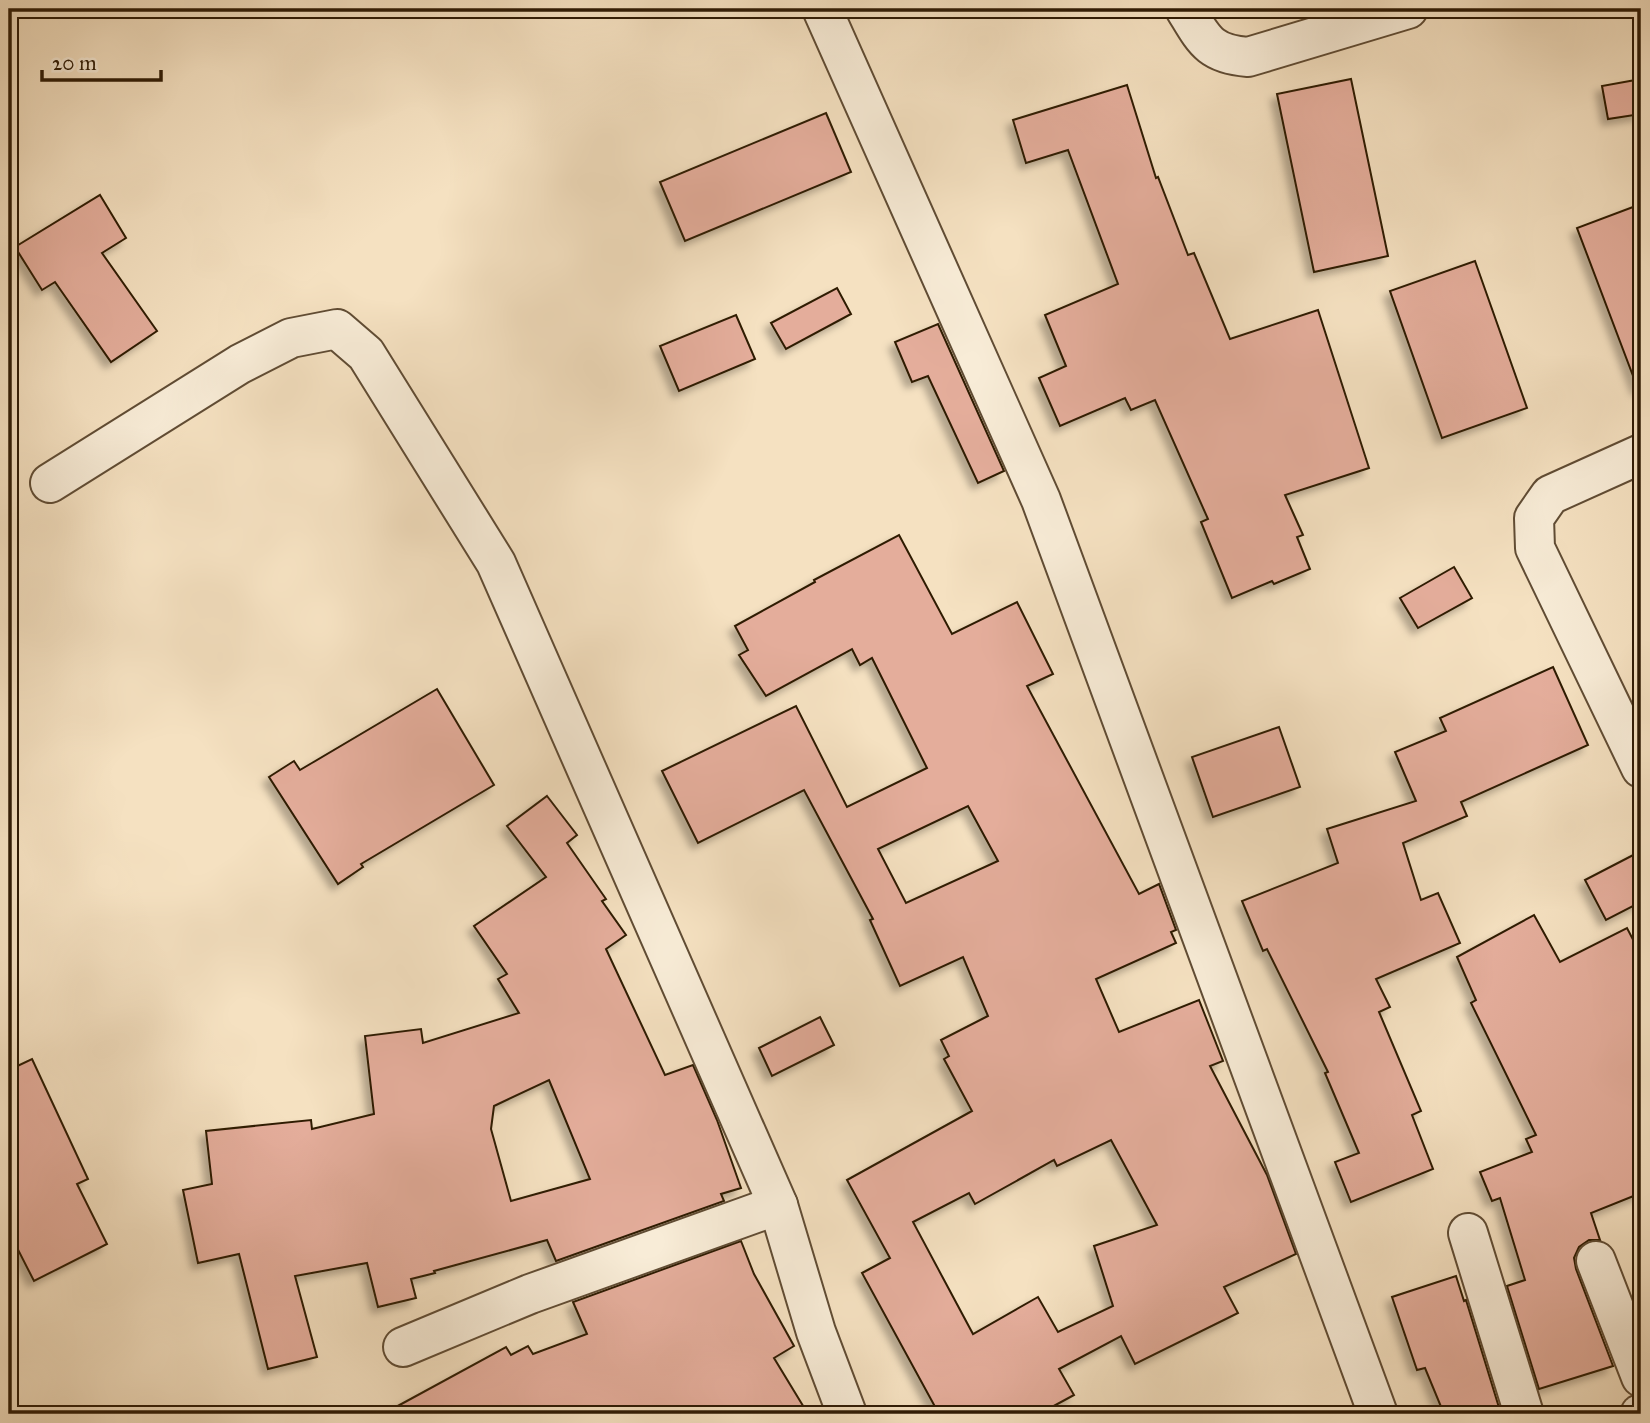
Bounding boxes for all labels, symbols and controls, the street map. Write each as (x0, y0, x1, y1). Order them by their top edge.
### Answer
scale bar (42, 38, 161, 82)
text: 20 m (52, 50, 97, 76)

